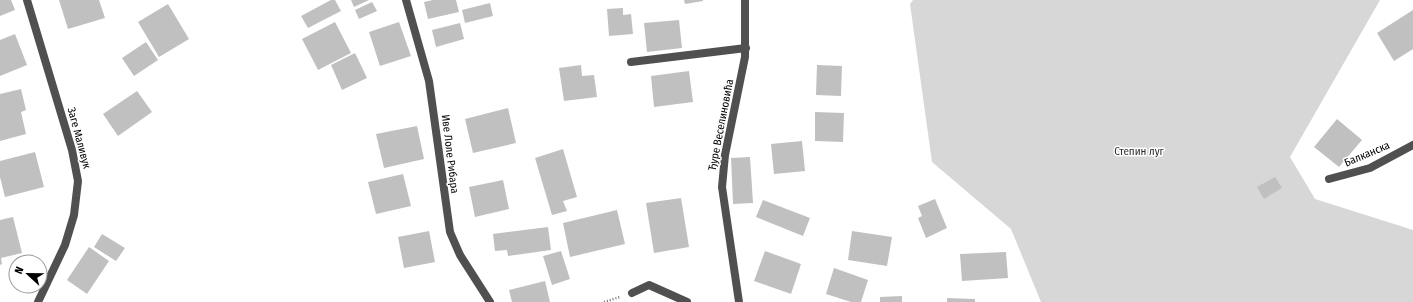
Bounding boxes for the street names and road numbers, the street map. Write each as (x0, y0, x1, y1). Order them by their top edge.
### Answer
street label: Ђуре Веселиновића (706, 78, 736, 172)
street label: Заге Маливук (65, 106, 94, 171)
street label: Иве Лоле Рибара (439, 114, 461, 194)
street label: Балканска (1342, 139, 1392, 169)

